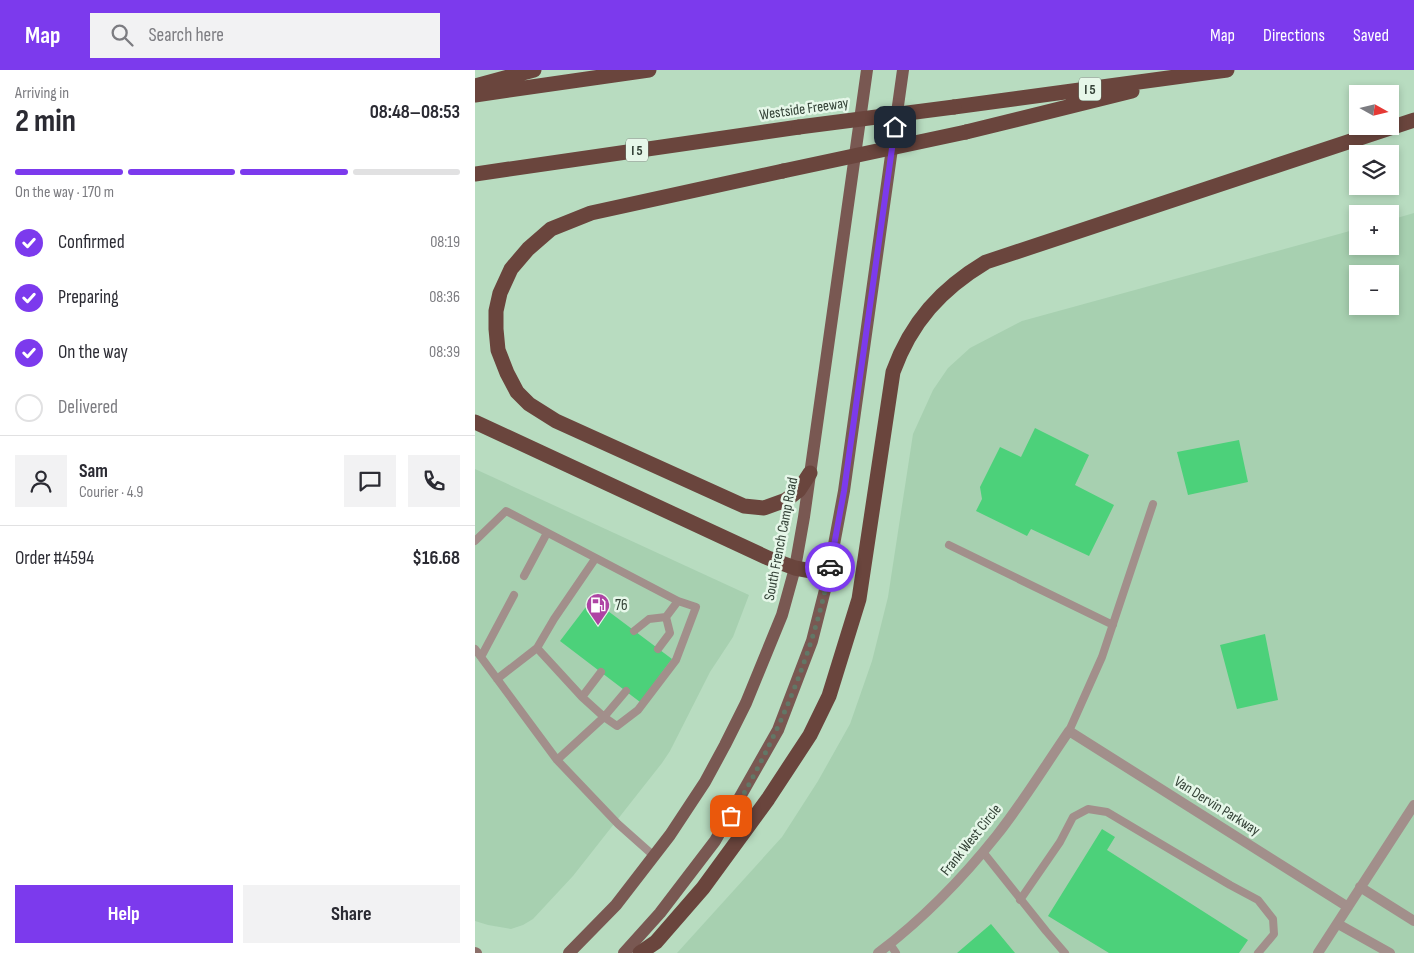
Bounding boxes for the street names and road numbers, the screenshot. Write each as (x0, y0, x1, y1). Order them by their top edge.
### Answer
road number: I 5 (1079, 78, 1101, 100)
street label: Westside Freeway (758, 93, 850, 125)
road number: I 5 (626, 138, 648, 162)
street label: South French Camp Road (760, 476, 802, 602)
street label: Van Dervin Parkway (1171, 772, 1264, 840)
street label: Frank West Circle (936, 800, 1006, 880)

